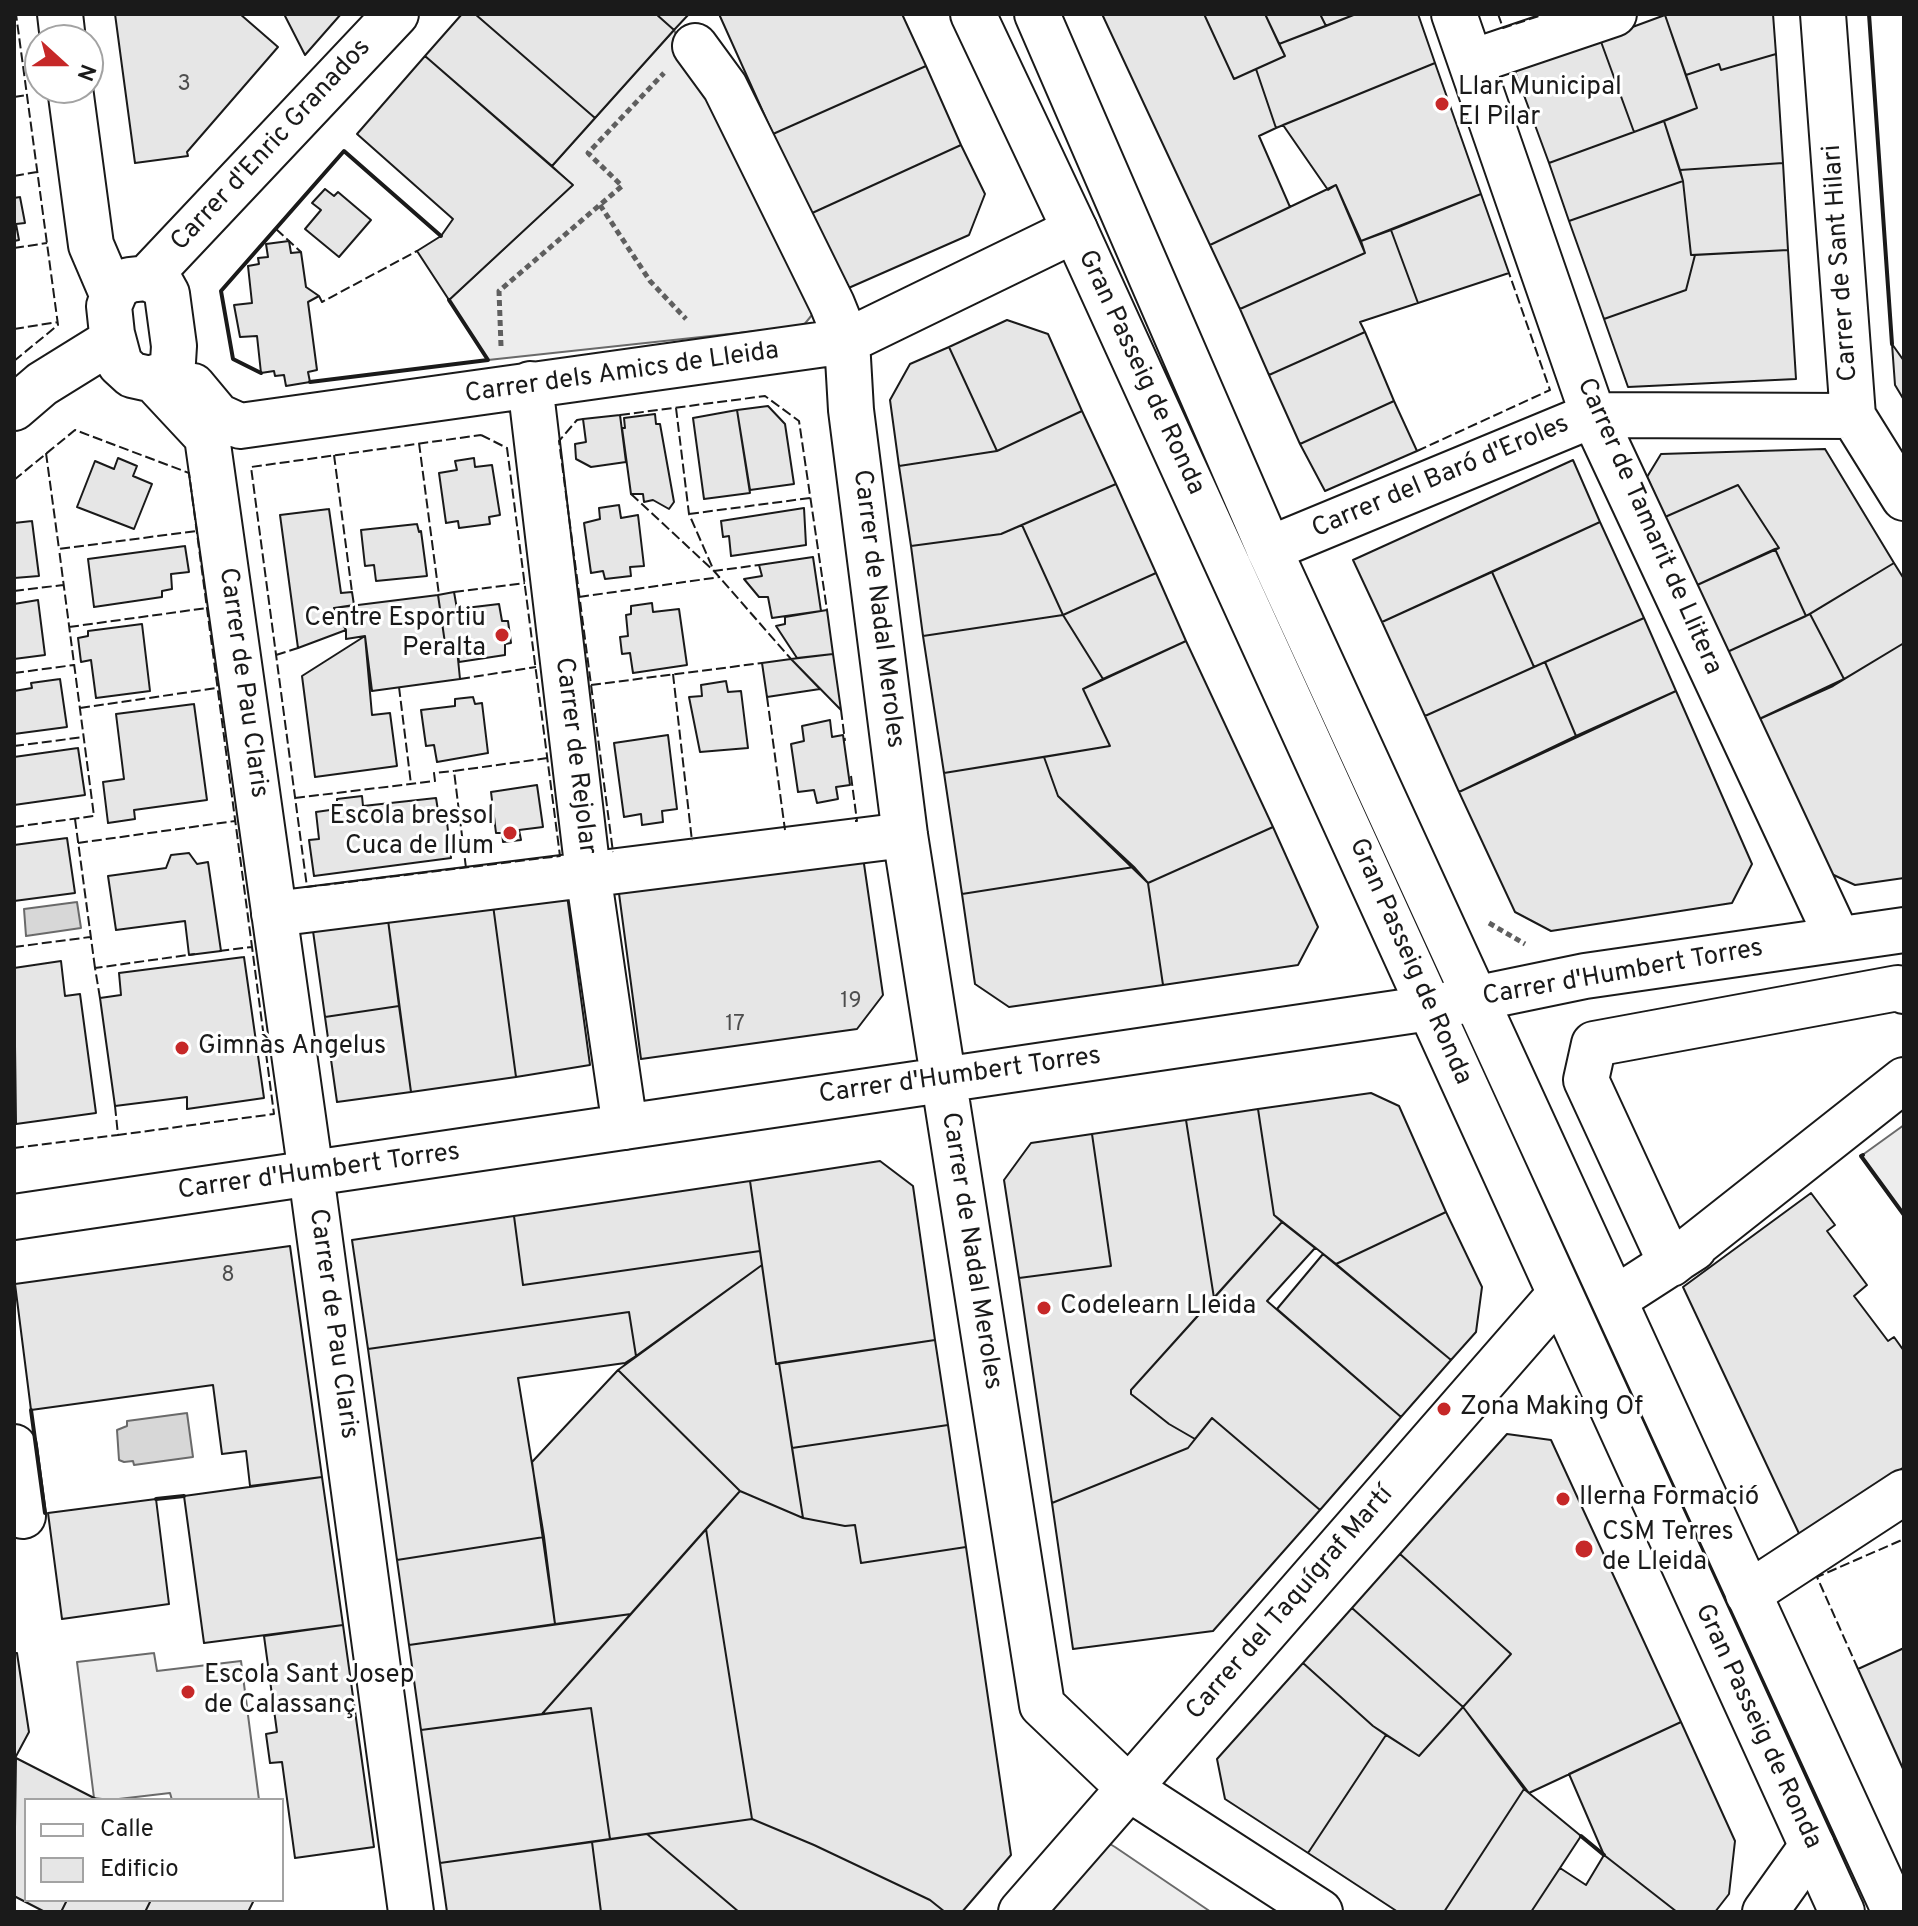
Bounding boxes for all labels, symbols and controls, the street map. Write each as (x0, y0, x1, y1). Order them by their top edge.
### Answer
north arrow (24, 24, 104, 104)
street label: Carrer d'Enric Granados (166, 34, 378, 258)
text: N (70, 60, 100, 84)
house number: 3 (177, 73, 191, 99)
place label: Llar Municipal El Pilar (1458, 73, 1622, 134)
marker: Llar Municipal El Pilar (1433, 95, 1451, 113)
street label: Carrer de Sant Hilari (1818, 143, 1866, 383)
street label: Gran Passeig de Ronda (1070, 246, 1210, 500)
street label: Carrer dels Amics de Lleida (463, 337, 781, 411)
street label: Carrer de Tamarit de Llitera (1568, 374, 1728, 680)
street label: Carrer del Baró d'Eroles (1308, 410, 1574, 546)
street label: Carrer de Nadal Meroles (844, 468, 910, 750)
street label: Carrer de Pau Claris (210, 566, 274, 800)
place label: Centre Esportiu Peralta (304, 604, 486, 666)
marker: Centre Esportiu Peralta (493, 626, 511, 644)
street label: Carrer de Rejolar (546, 656, 602, 856)
place label: Escola bressol Cuca de llum (330, 802, 494, 864)
marker: Escola bressol Cuca de llum (501, 824, 519, 842)
street label: Gran Passeig de Ronda (1341, 834, 1477, 1090)
street label: Carrer d'Humbert Torres (1480, 934, 1766, 1014)
house number: 19 (840, 990, 862, 1016)
house number: 17 (725, 1013, 745, 1039)
place label: Gimnàs Angelus (198, 1032, 386, 1064)
marker: Gimnàs Angelus (173, 1039, 191, 1057)
street label: Carrer d'Humbert Torres (817, 1042, 1103, 1112)
street label: Carrer de Nadal Meroles (933, 1110, 1007, 1392)
street label: Carrer d'Humbert Torres (176, 1138, 462, 1208)
street label: Carrer de Pau Claris (300, 1207, 364, 1441)
house number: 8 (221, 1264, 235, 1290)
place label: Codelearn Lleida (1060, 1292, 1256, 1324)
marker: Codelearn Lleida (1035, 1299, 1053, 1317)
place label: Zona Making Of (1460, 1393, 1643, 1425)
marker: Zona Making Of (1435, 1400, 1453, 1418)
street label: Carrer del Taquígraf Martí (1181, 1481, 1401, 1727)
place label: Ilerna Formació (1579, 1483, 1759, 1515)
marker: Ilerna Formació (1554, 1490, 1572, 1508)
place label: CSM Terres de Lleida (1602, 1518, 1734, 1580)
marker: CSM Terres de Lleida (1573, 1538, 1595, 1560)
street label: Gran Passeig de Ronda (1687, 1600, 1827, 1854)
place label: Escola Sant Josep de Calassanç (204, 1661, 414, 1722)
marker: Escola Sant Josep de Calassanç (179, 1683, 197, 1701)
legend (24, 1798, 284, 1902)
text: Calle (100, 1815, 154, 1845)
text: Edificio (100, 1855, 179, 1885)

